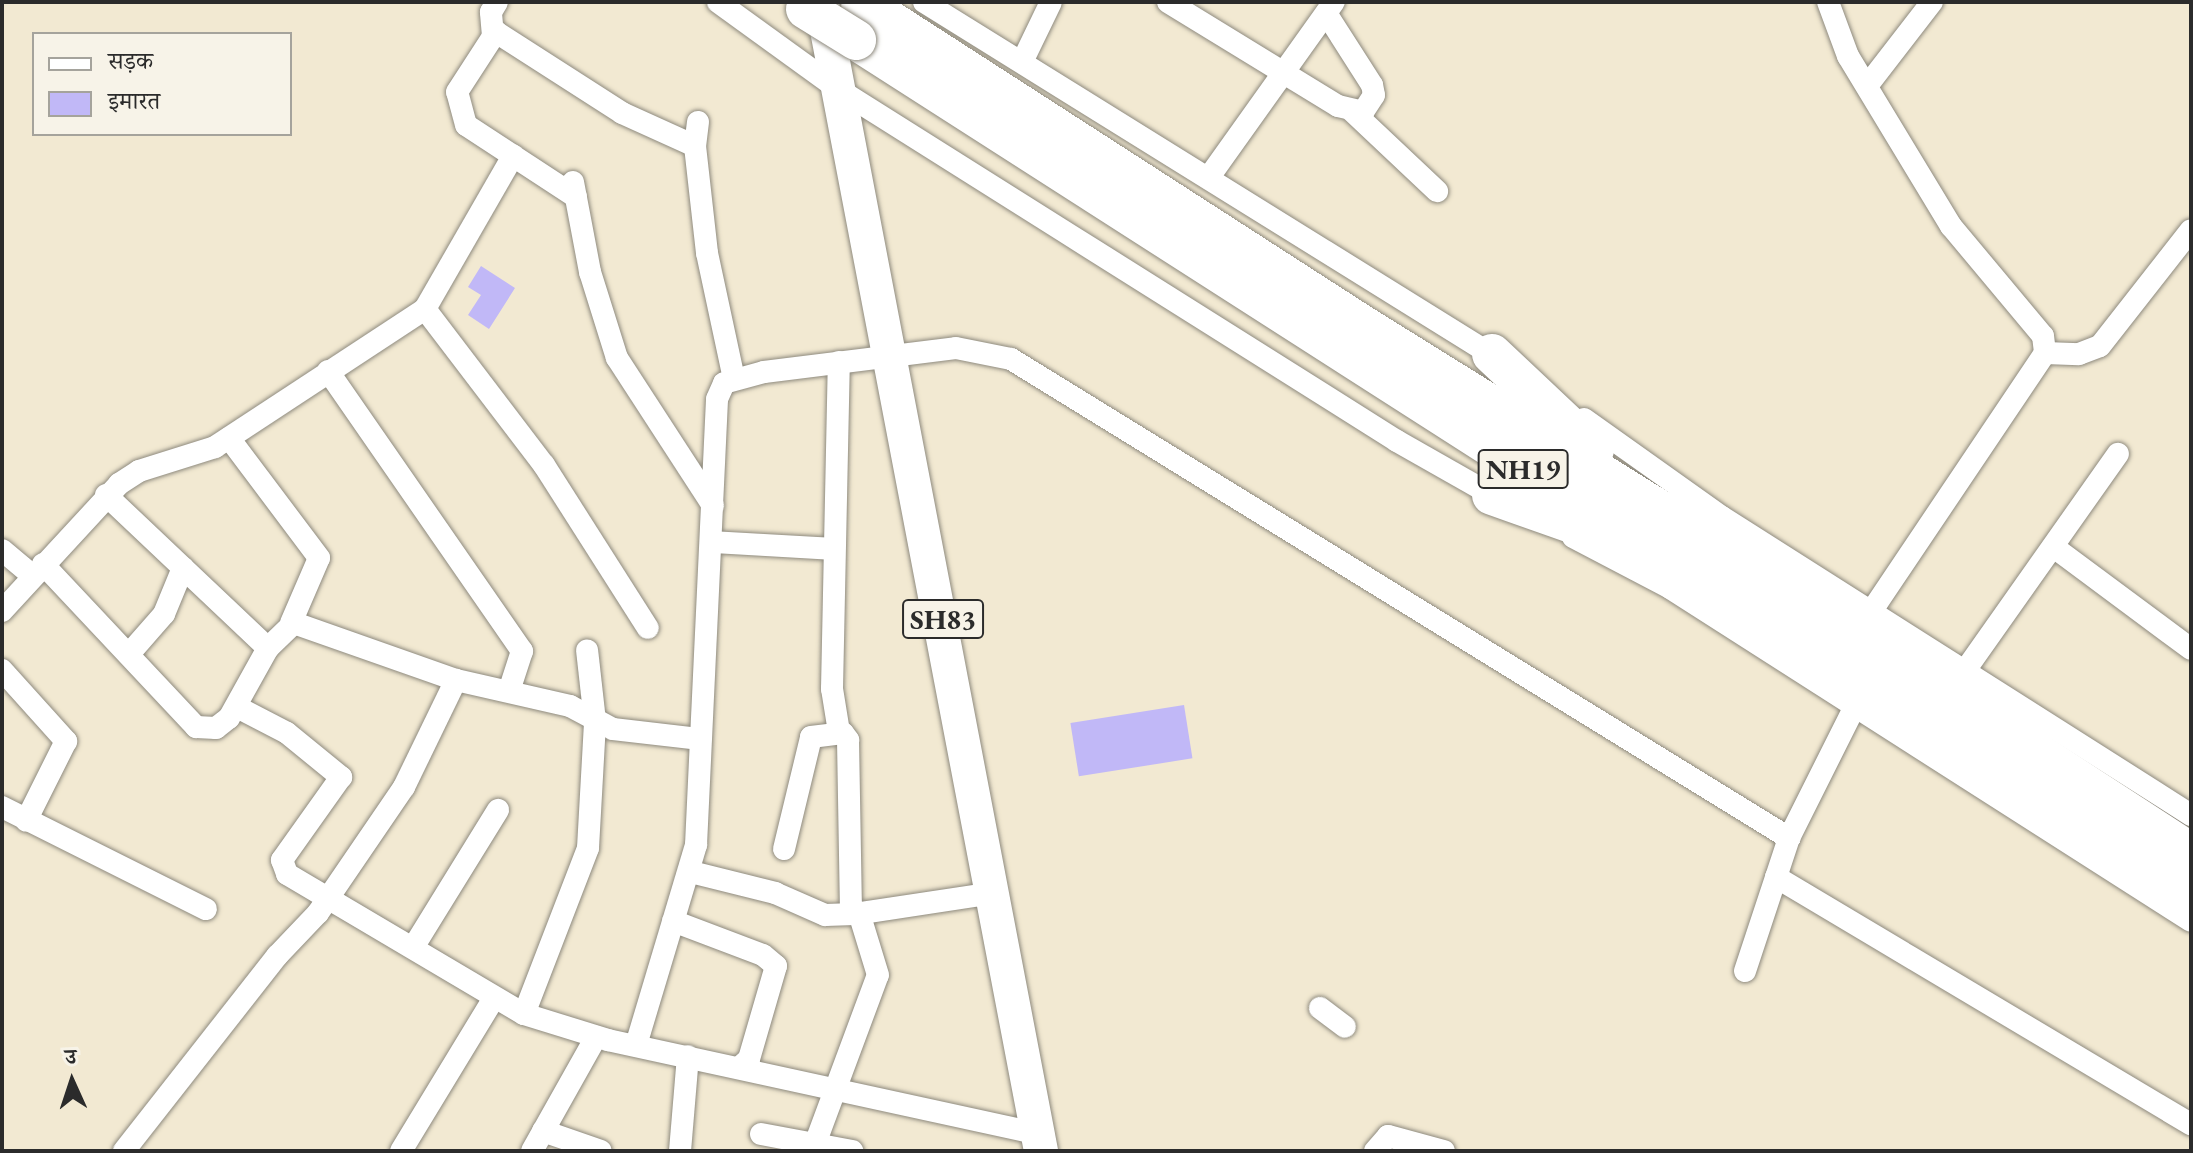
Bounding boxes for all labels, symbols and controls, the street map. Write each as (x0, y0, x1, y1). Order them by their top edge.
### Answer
legend (32, 32, 292, 136)
text: सड़क (108, 45, 153, 76)
text: इमारत (108, 85, 160, 116)
road number: NH19 (1477, 445, 1569, 493)
road number: SH83 (901, 595, 985, 643)
north arrow (32, 1041, 112, 1121)
text: उ (64, 1042, 77, 1071)

